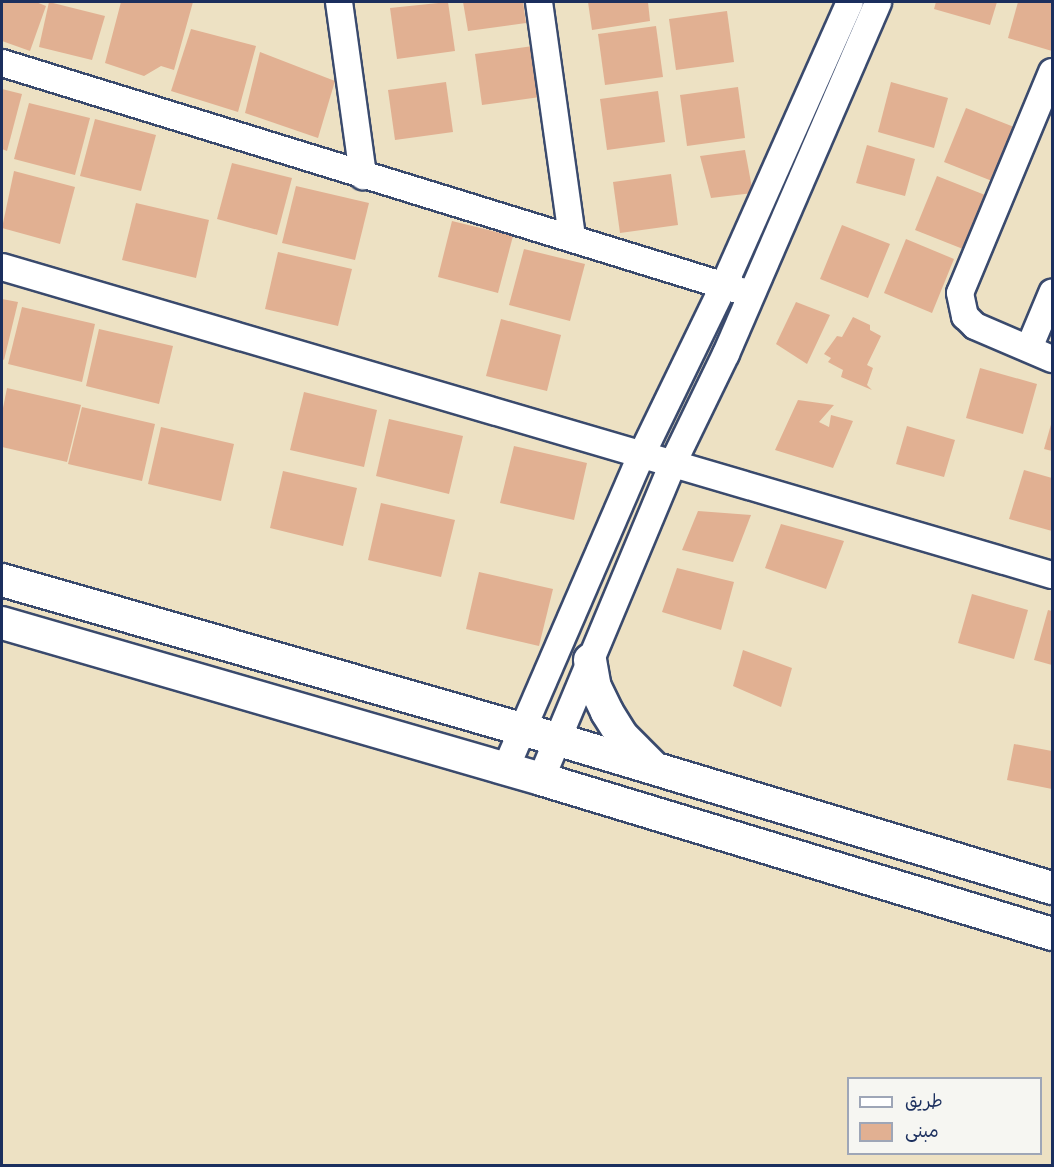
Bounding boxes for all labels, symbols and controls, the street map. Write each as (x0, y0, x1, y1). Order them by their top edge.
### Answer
legend (847, 1077, 1042, 1155)
text: طريق (905, 1089, 943, 1114)
text: مبنى (905, 1119, 939, 1144)

